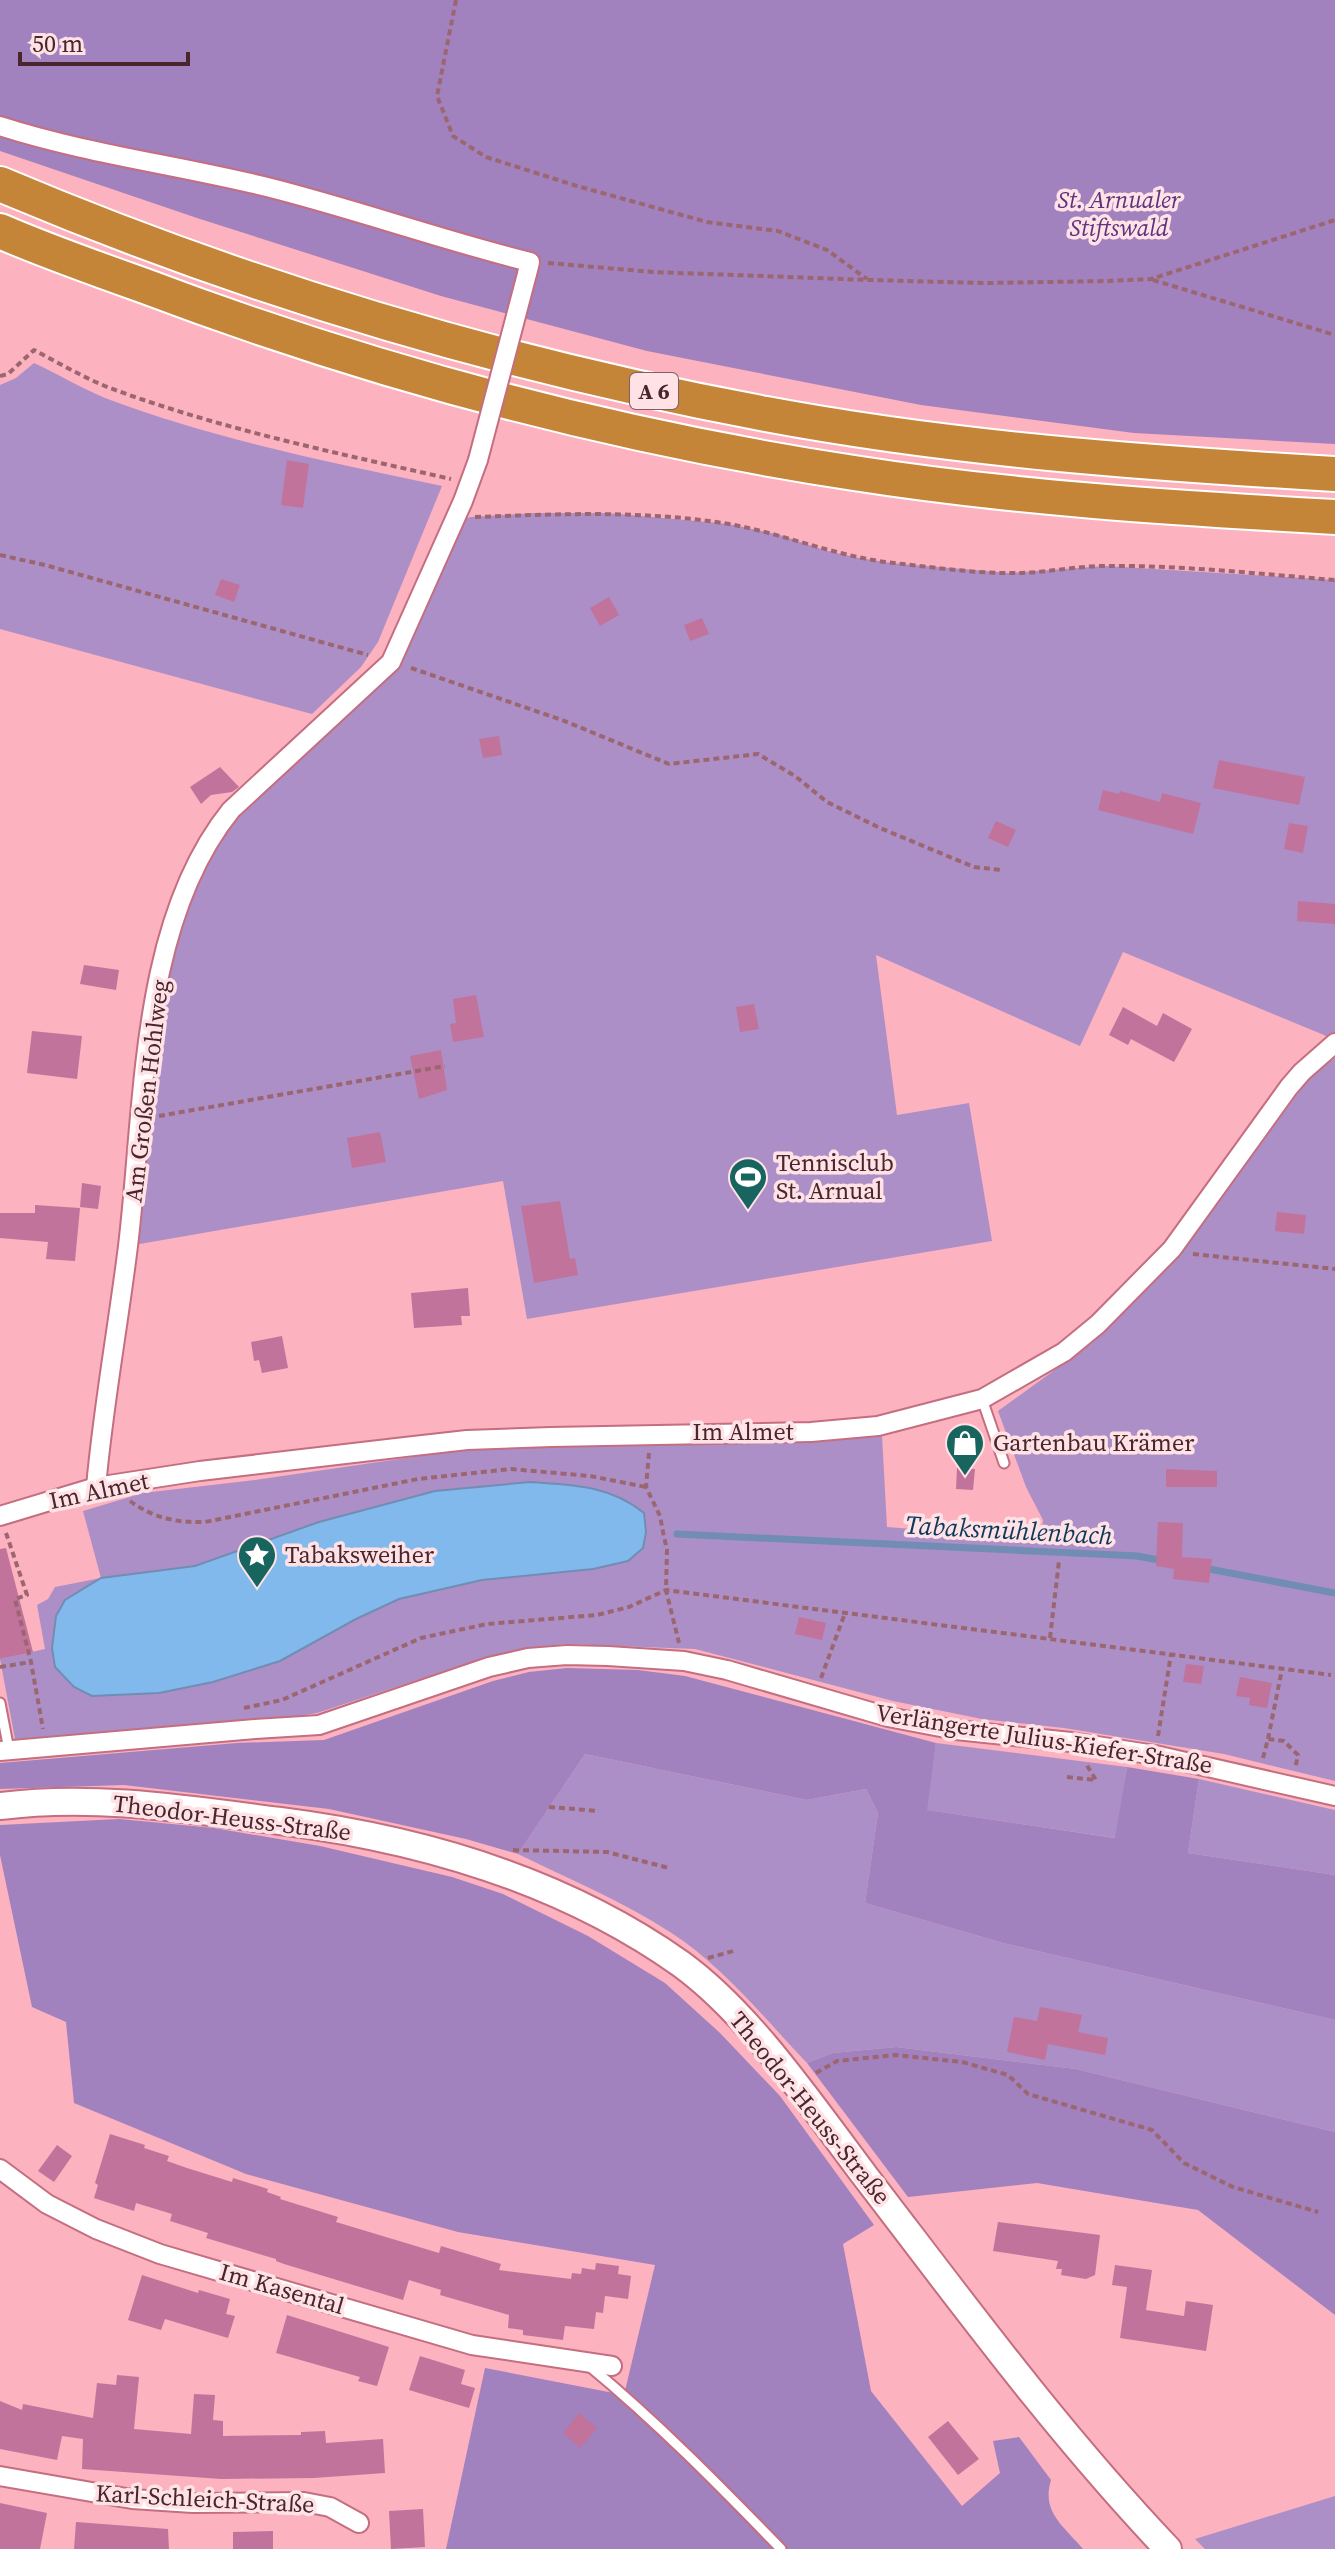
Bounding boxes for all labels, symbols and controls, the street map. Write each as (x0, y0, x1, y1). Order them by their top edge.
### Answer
scale bar (20, 16, 188, 66)
text: 50 m (32, 27, 83, 60)
park label: St. Arnualer Stiftswald (1058, 183, 1182, 244)
road number: A 6 (630, 373, 678, 409)
street label: Am Großen Hohlweg (116, 978, 177, 1204)
place label: Tennisclub St. Arnual (776, 1146, 894, 1207)
sports icon: Tennisclub St. Arnual (727, 1156, 769, 1211)
street label: Im Almet (693, 1415, 794, 1448)
shop icon: Gartenbau Krämer (944, 1422, 986, 1477)
place label: Gartenbau Krämer (993, 1426, 1194, 1459)
street label: Im Almet (46, 1464, 152, 1517)
water label: Tabaksmühlenbach (904, 1507, 1114, 1553)
place icon: Tabaksweiher (236, 1534, 278, 1589)
place label: Tabaksweiher (285, 1538, 434, 1571)
street label: Verlängerte Julius-Kiefer-Straße (874, 1696, 1215, 1781)
street label: Theodor-Heuss-Straße (111, 1787, 353, 1848)
street label: Theodor-Heuss-Straße (722, 2004, 899, 2211)
street label: Im Kasental (216, 2255, 348, 2322)
street label: Karl-Schleich-Straße (95, 2476, 315, 2521)

